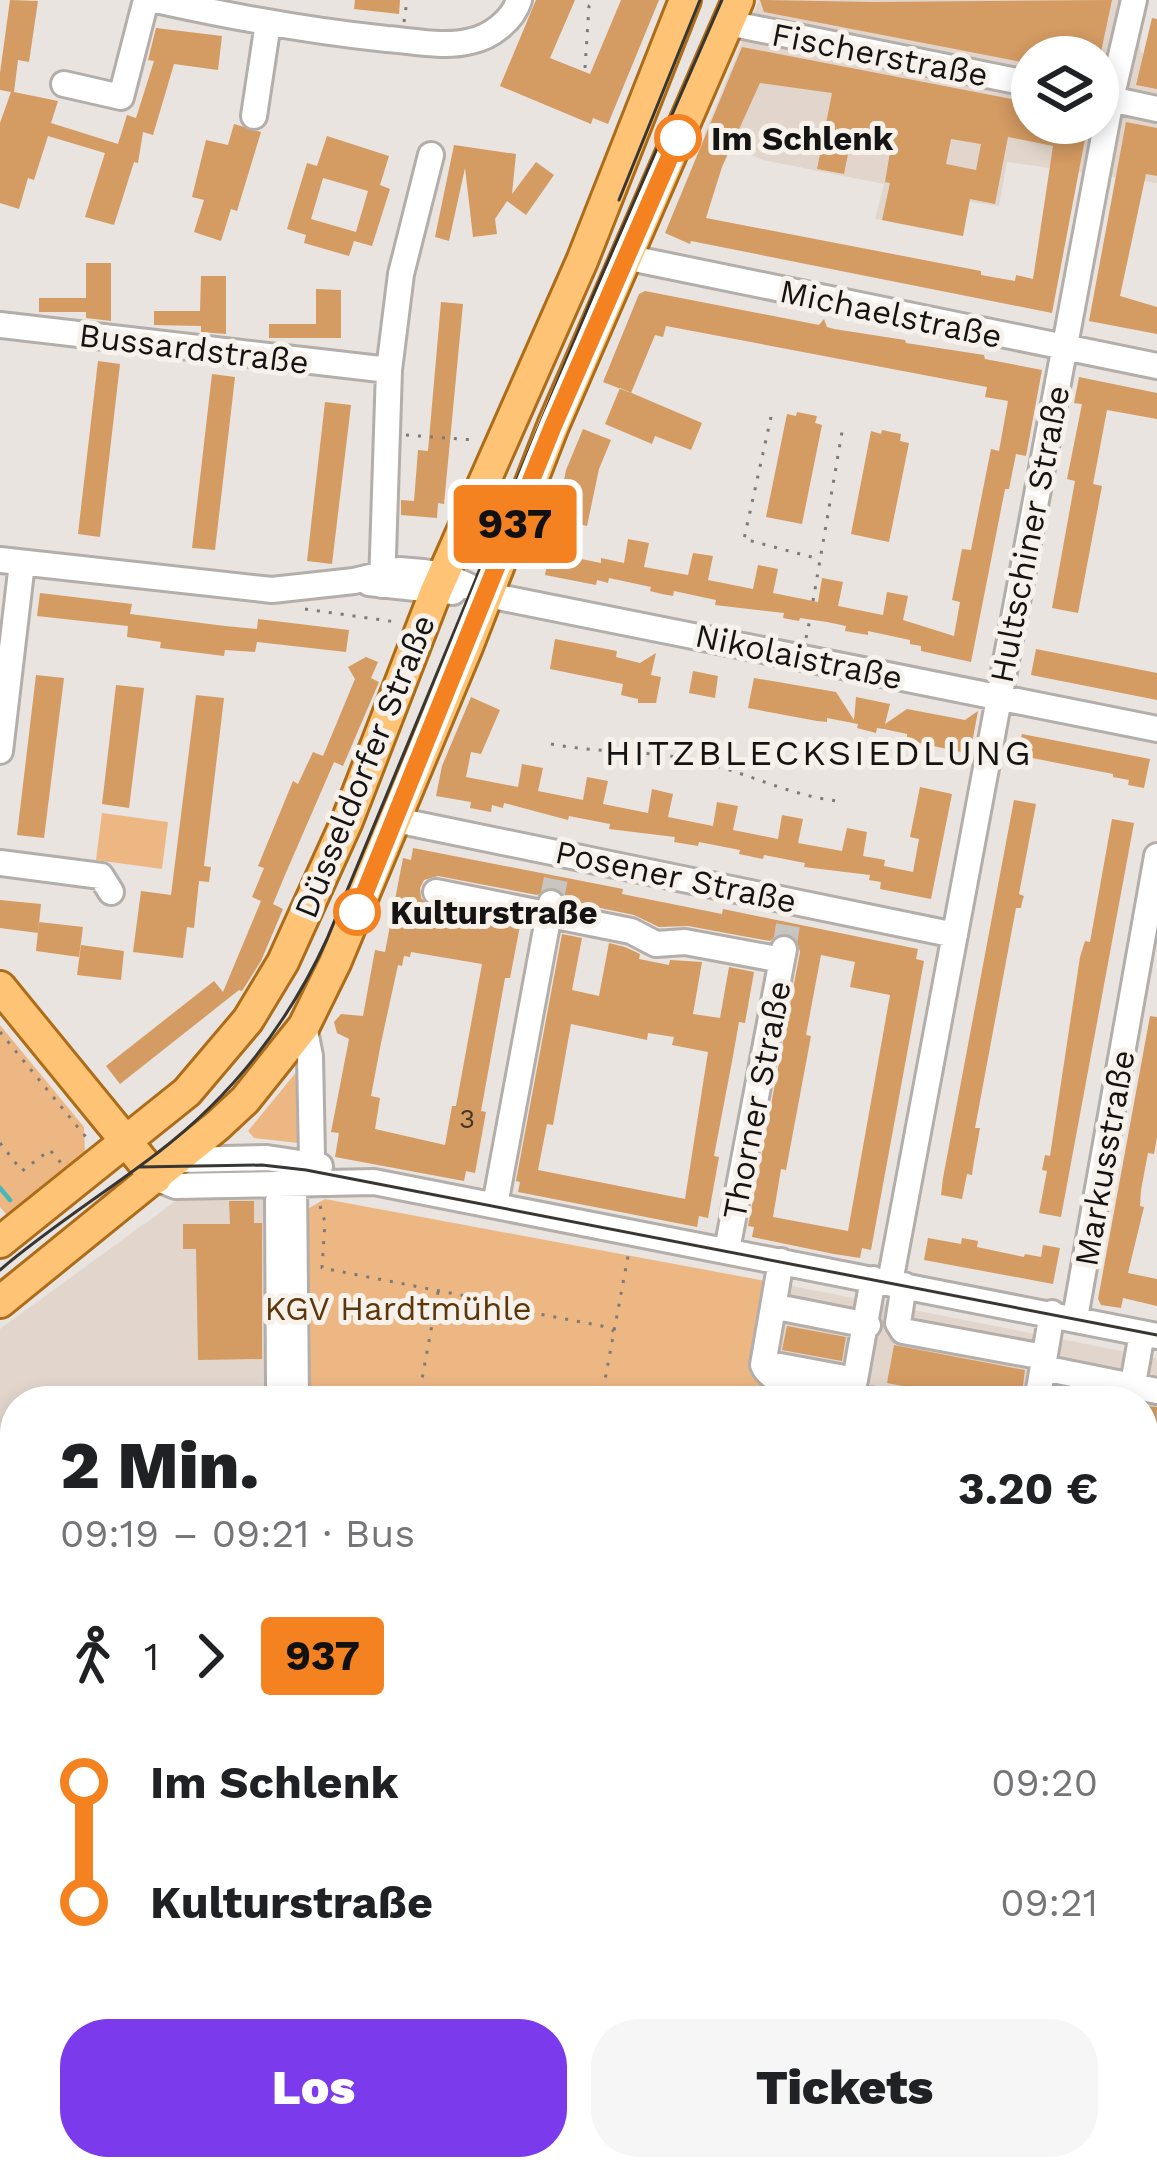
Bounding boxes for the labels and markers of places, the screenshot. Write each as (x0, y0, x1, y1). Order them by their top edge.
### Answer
marker: Im Schlenk (656, 116, 700, 160)
place label: Im Schlenk (711, 119, 894, 158)
marker: Kulturstraße (335, 890, 379, 934)
place label: Kulturstraße (390, 893, 598, 932)

